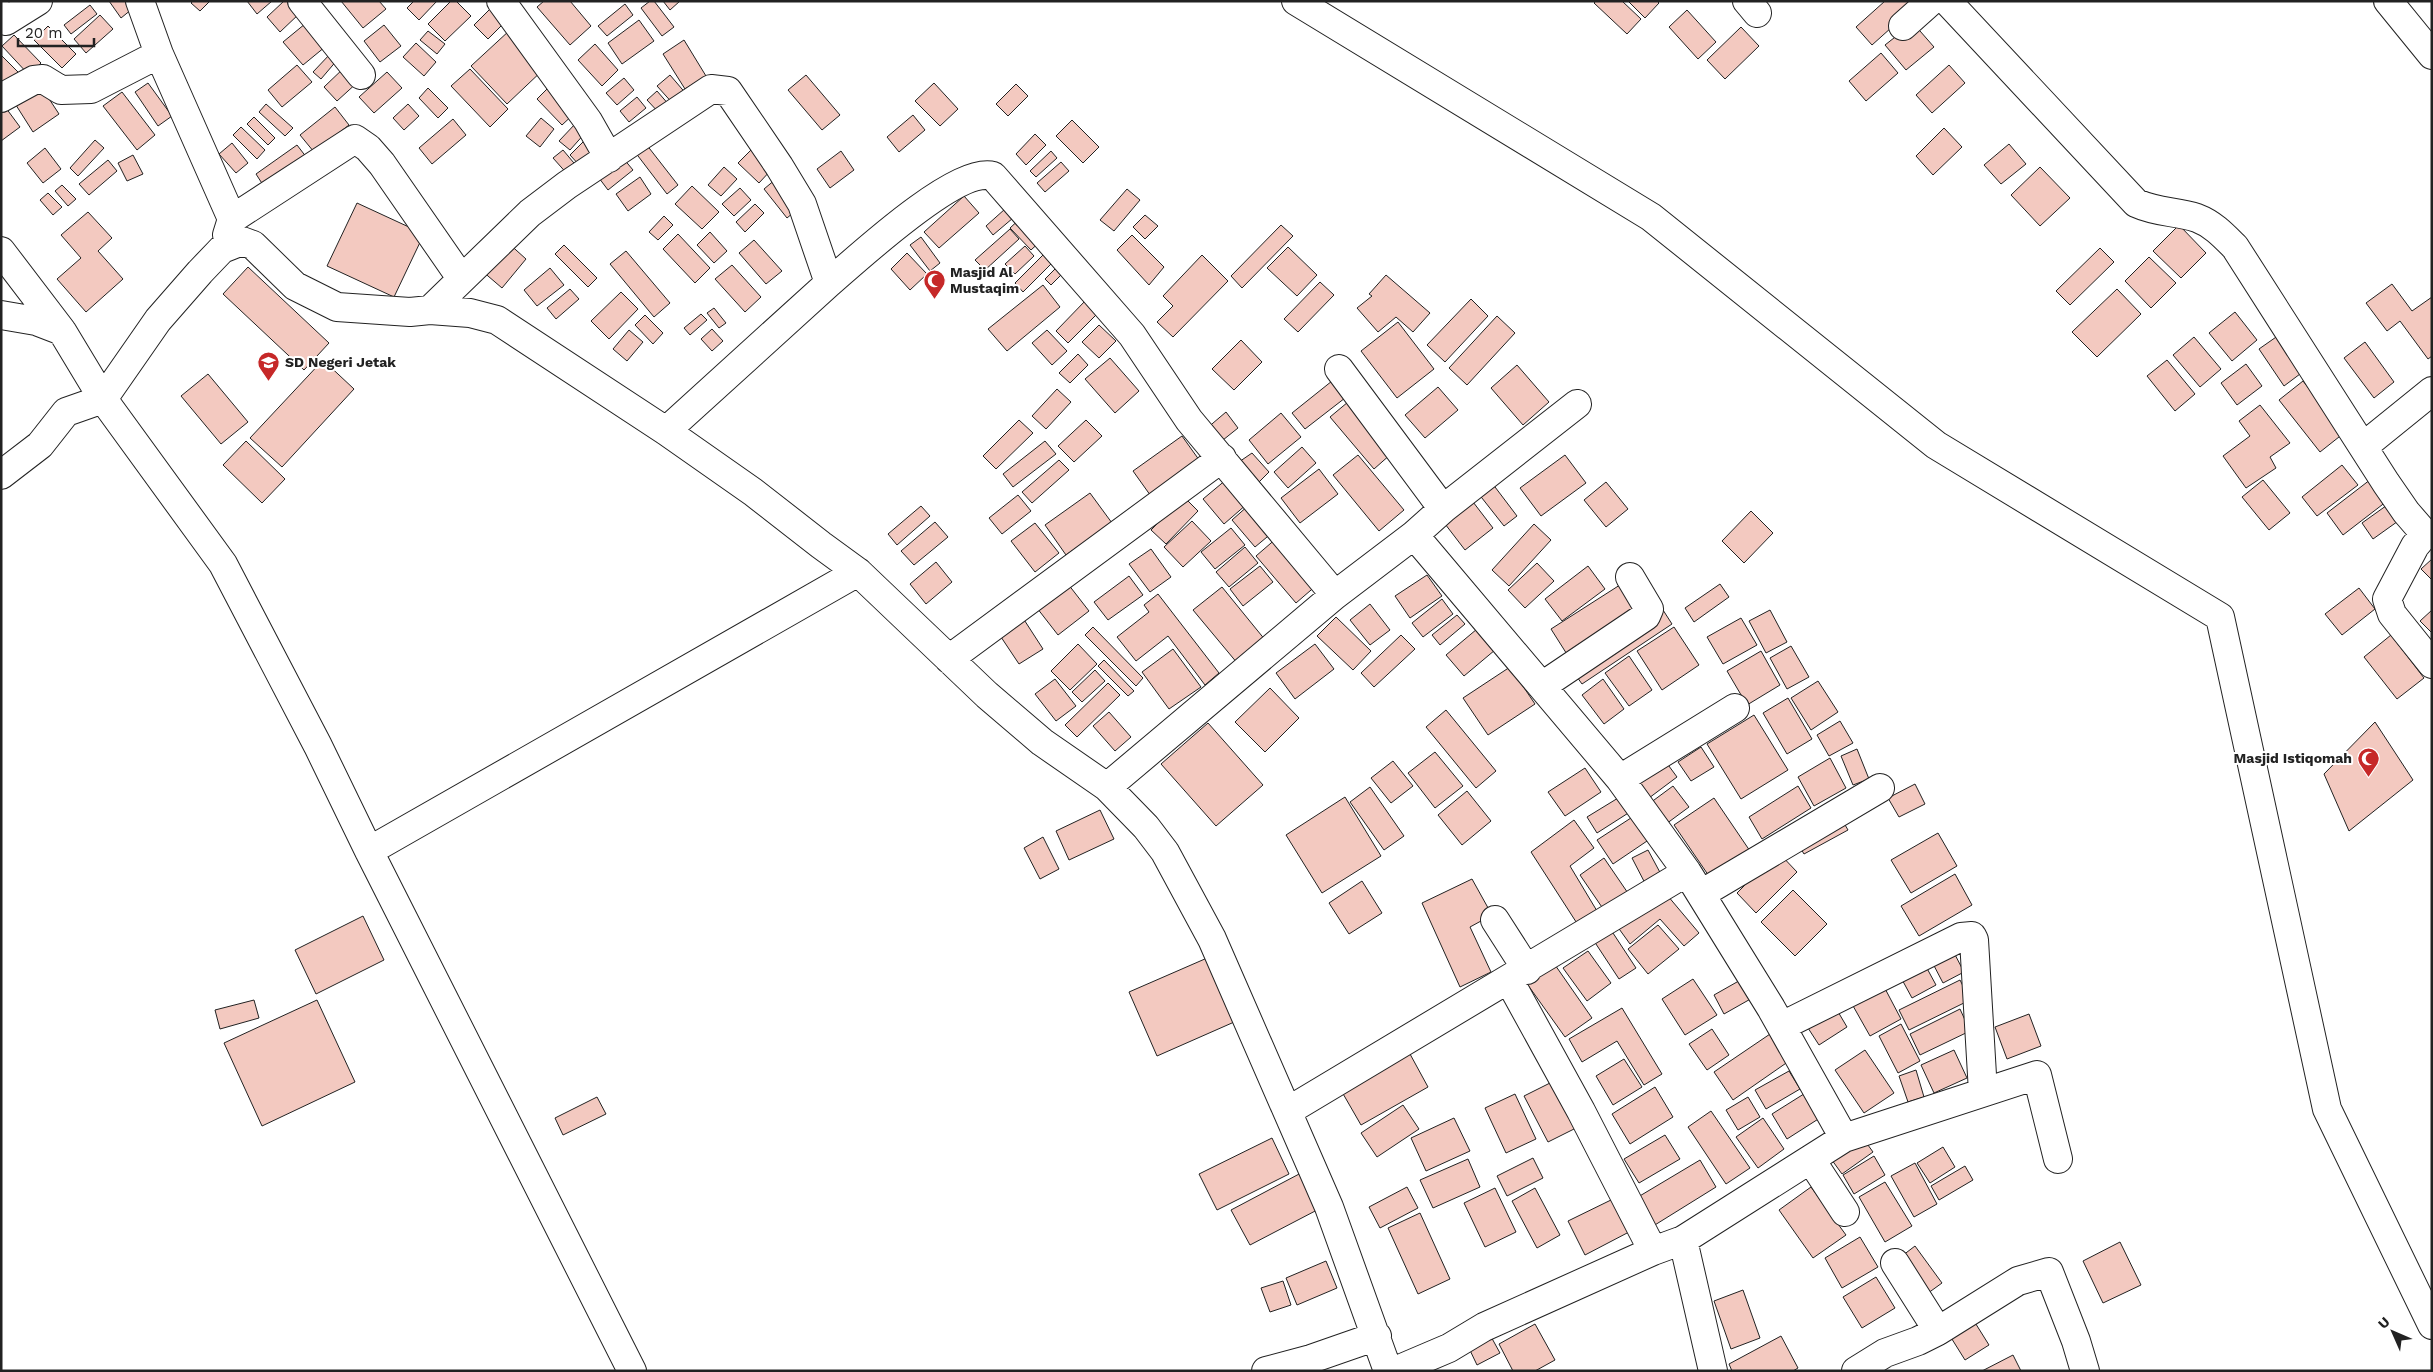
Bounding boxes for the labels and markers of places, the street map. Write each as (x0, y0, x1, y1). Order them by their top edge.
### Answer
place label: Masjid Al Mustaqim (950, 264, 1019, 296)
mosque icon: Masjid Al Mustaqim (922, 268, 946, 299)
school or university icon: SD Negeri Jetak (257, 350, 281, 381)
place label: SD Negeri Jetak (285, 354, 396, 370)
mosque icon: Masjid Istiqomah (2356, 746, 2380, 777)
place label: Masjid Istiqomah (2234, 750, 2352, 766)

